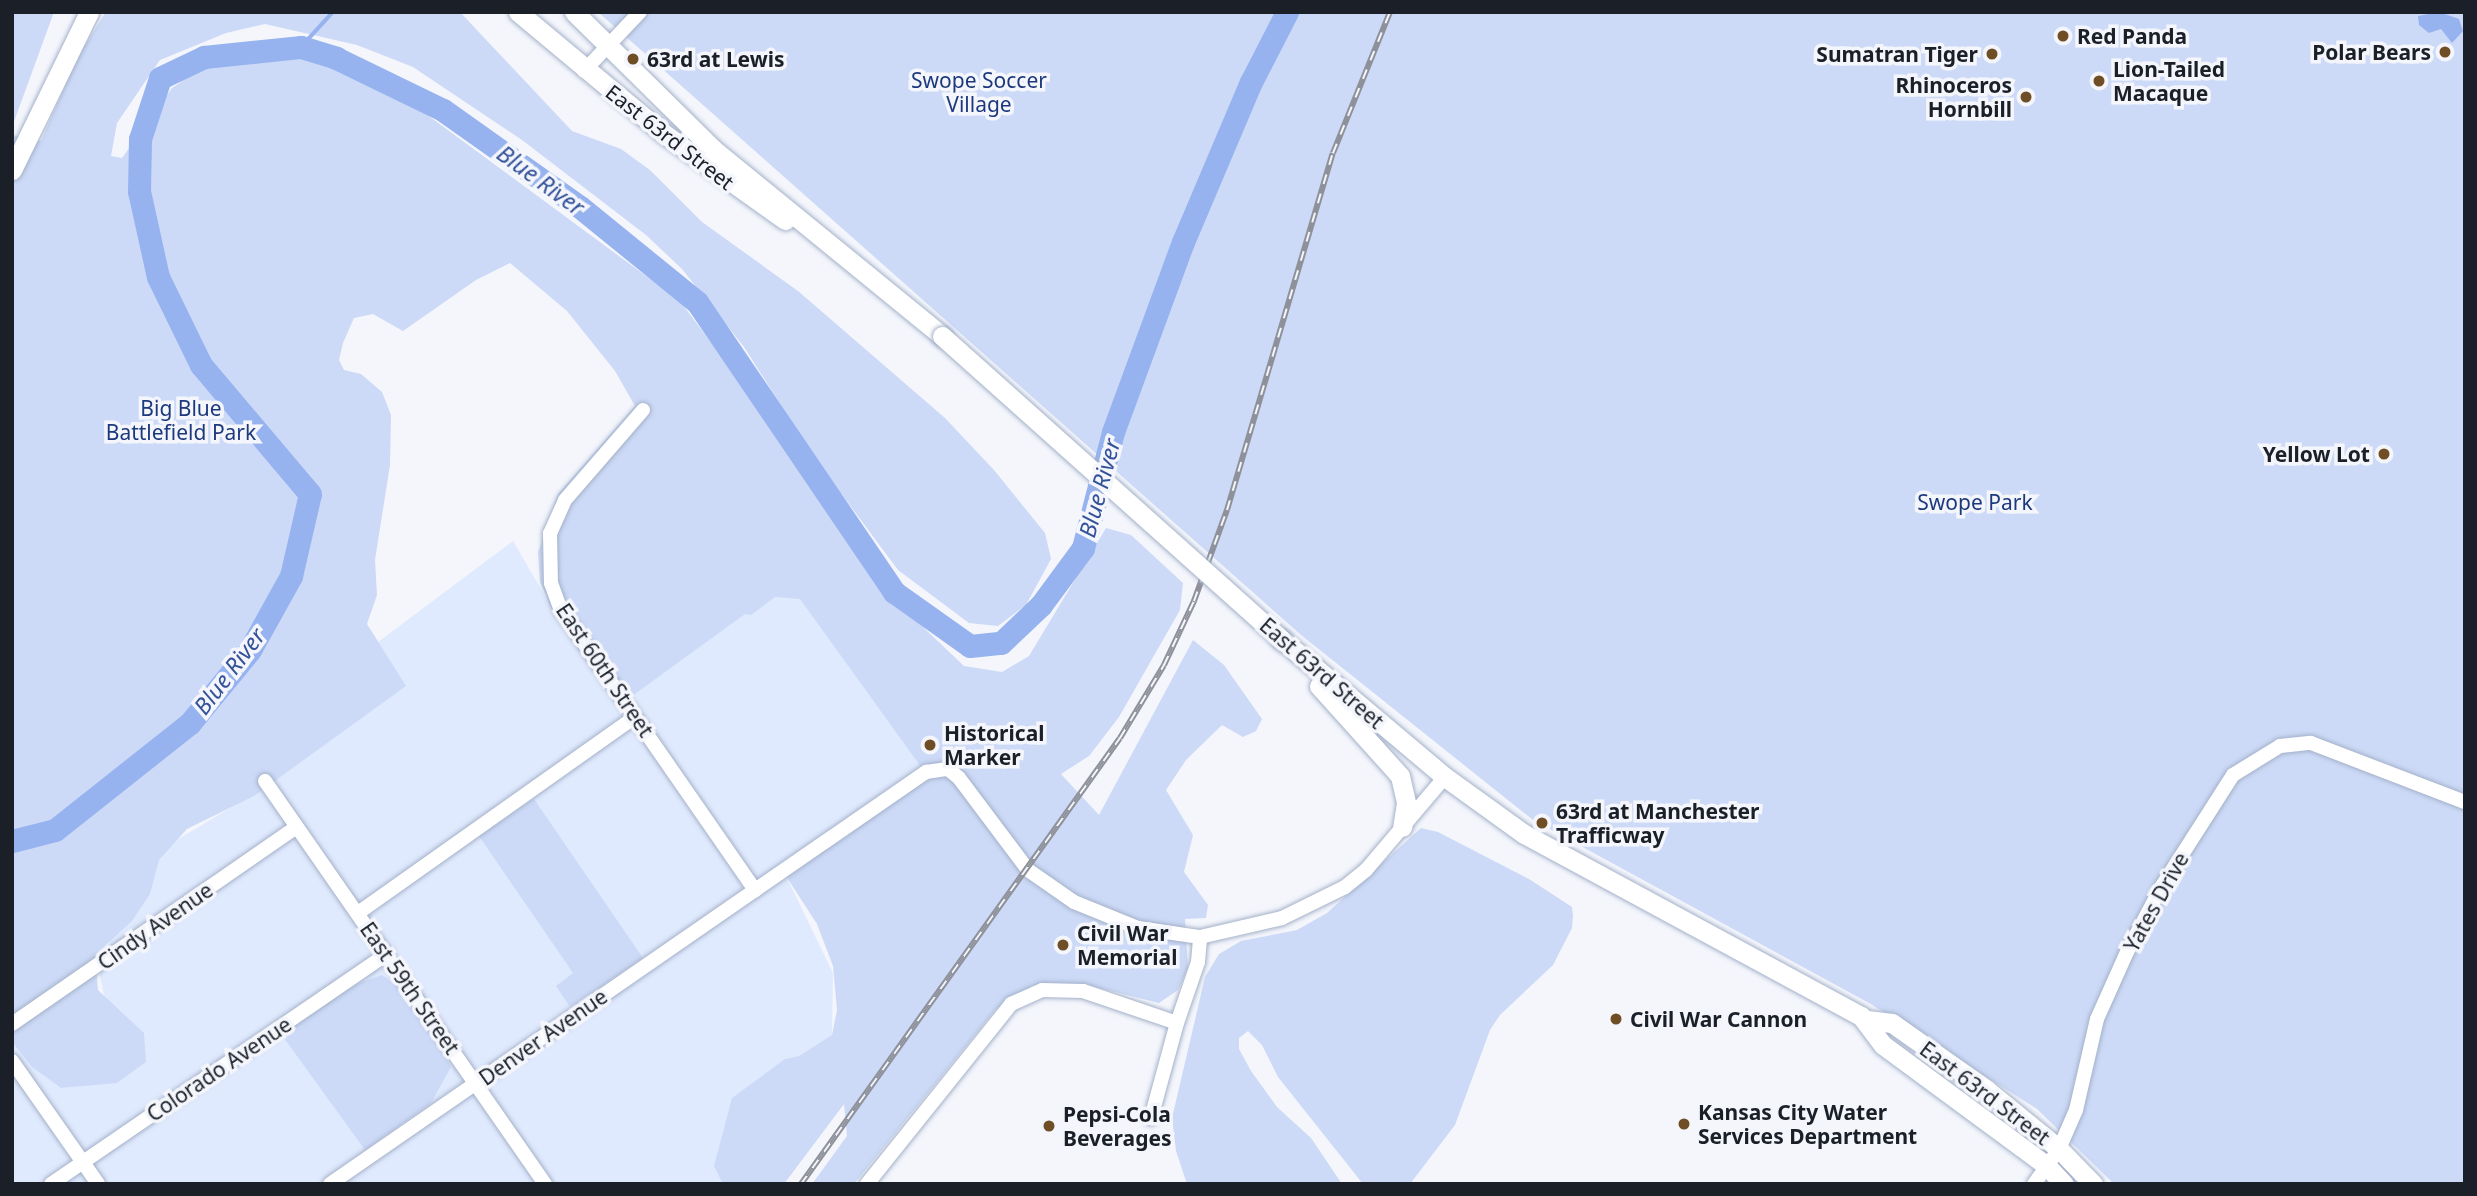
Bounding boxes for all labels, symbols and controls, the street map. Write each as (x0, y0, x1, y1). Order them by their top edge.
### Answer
place label: Red Panda (2077, 23, 2187, 49)
marker: Red Panda (2055, 28, 2071, 44)
place label: Polar Bears (2312, 39, 2431, 65)
place label: Sumatran Tiger (1816, 41, 1978, 67)
marker: Polar Bears (2437, 44, 2453, 60)
place label: 63rd at Lewis (647, 46, 785, 72)
marker: Sumatran Tiger (1984, 46, 2000, 62)
marker: 63rd at Lewis (625, 51, 641, 67)
place label: Lion-Tailed Macaque (2113, 56, 2225, 106)
park label: Swope Soccer Village (911, 67, 1047, 117)
place label: Rhinoceros Hornbill (1896, 72, 2012, 122)
marker: Lion-Tailed Macaque (2091, 73, 2107, 89)
street label: East 63rd Street (601, 79, 739, 195)
marker: Rhinoceros Hornbill (2018, 89, 2034, 105)
water label: Blue River (492, 139, 590, 221)
park label: Big Blue Battlefield Park (106, 395, 256, 445)
water label: Blue River (1073, 436, 1125, 540)
place label: Yellow Lot (2263, 441, 2370, 467)
marker: Yellow Lot (2376, 446, 2392, 462)
park label: Swope Park (1917, 489, 2033, 515)
street label: East 60th Street (551, 599, 659, 741)
street label: East 63rd Street (1255, 612, 1389, 734)
water label: Blue River (188, 622, 270, 720)
place label: Historical Marker (944, 720, 1044, 770)
marker: Historical Marker (922, 737, 938, 753)
place label: 63rd at Manchester Trafficway (1556, 798, 1760, 848)
marker: 63rd at Manchester Trafficway (1534, 815, 1550, 831)
street label: Yates Drive (2118, 848, 2194, 956)
street label: Cindy Avenue (93, 877, 217, 975)
street label: East 59th Street (355, 917, 465, 1059)
place label: Civil War Memorial (1077, 920, 1177, 970)
marker: Civil War Memorial (1055, 937, 1071, 953)
street label: Denver Avenue (474, 984, 612, 1090)
place label: Civil War Cannon (1630, 1006, 1807, 1032)
street label: Colorado Avenue (142, 1011, 296, 1127)
marker: Civil War Cannon (1608, 1011, 1624, 1027)
street label: East 63rd Street (1915, 1036, 2055, 1150)
place label: Kansas City Water Services Department (1698, 1099, 1917, 1149)
place label: Pepsi-Cola Beverages (1063, 1101, 1172, 1151)
marker: Kansas City Water Services Department (1676, 1116, 1692, 1132)
marker: Pepsi-Cola Beverages (1041, 1118, 1057, 1134)

